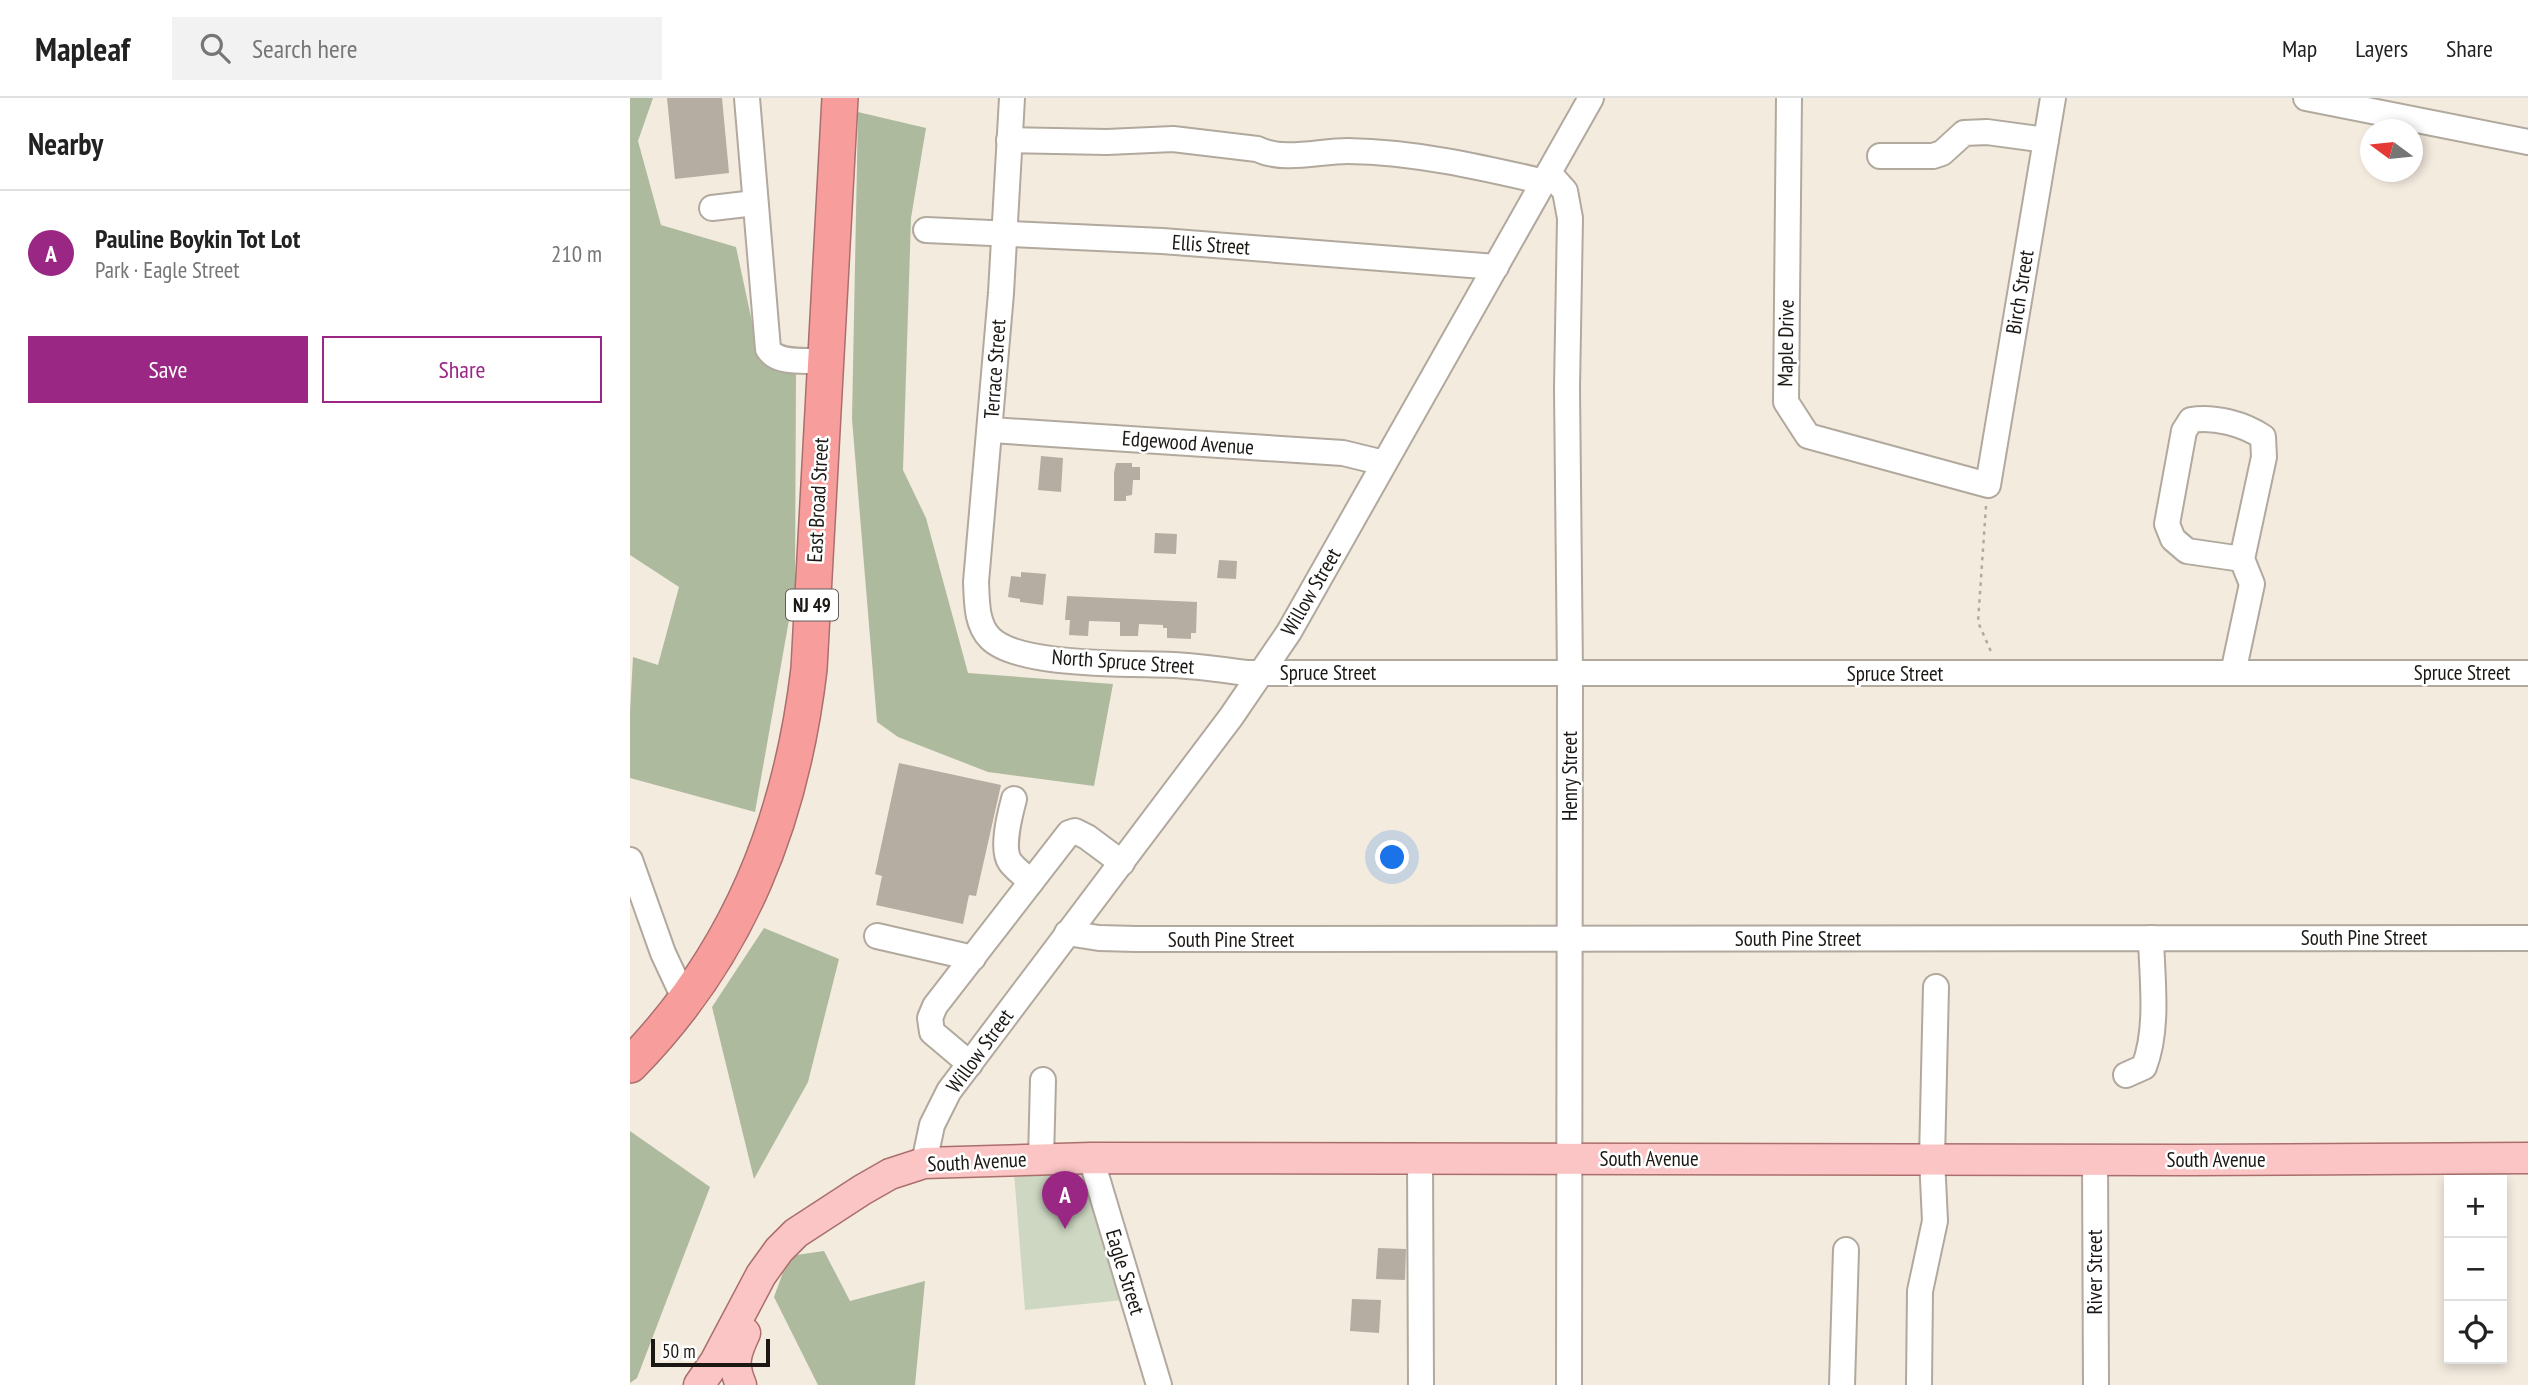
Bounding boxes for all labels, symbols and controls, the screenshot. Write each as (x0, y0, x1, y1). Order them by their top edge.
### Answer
search box (172, 17, 662, 80)
text: Mapleaf (35, 27, 130, 70)
icon: search (196, 29, 234, 67)
text: Search here (252, 32, 358, 65)
text: Map (2282, 33, 2317, 64)
text: Layers (2355, 33, 2408, 64)
text: Share (2446, 33, 2493, 64)
north arrow (2360, 119, 2423, 182)
text: Nearby (28, 124, 103, 163)
text: Pauline Boykin Tot Lot (95, 222, 300, 255)
street label: Ellis Street (1171, 228, 1251, 261)
text: A (45, 239, 57, 268)
text: 210 m (551, 239, 602, 268)
street label: Birch Street (2000, 248, 2040, 336)
text: Park · Eagle Street (95, 255, 240, 284)
street label: Maple Drive (1771, 299, 1800, 387)
street label: Terrace Street (978, 318, 1011, 420)
button: Save (28, 336, 308, 403)
button: Share (322, 336, 602, 403)
street label: Edgewood Avenue (1121, 424, 1255, 461)
street label: East Broad Street (801, 437, 834, 563)
street label: Willow Street (1275, 543, 1347, 641)
road number: NJ 49 (786, 590, 838, 620)
street label: North Spruce Street (1051, 643, 1195, 680)
street label: Spruce Street (1280, 659, 1377, 686)
street label: Spruce Street (2414, 659, 2511, 686)
street label: Spruce Street (1847, 660, 1944, 687)
street label: Henry Street (1556, 731, 1583, 821)
your location (1375, 840, 1409, 874)
street label: South Pine Street (2301, 924, 2427, 951)
street label: South Pine Street (1735, 925, 1861, 952)
street label: South Pine Street (1168, 926, 1294, 953)
street label: Willow Street (940, 1003, 1019, 1098)
street label: South Avenue (927, 1145, 1027, 1178)
street label: South Avenue (1599, 1145, 1699, 1172)
street label: South Avenue (2166, 1146, 2266, 1173)
pin: A (1042, 1171, 1088, 1229)
map controls (2444, 1175, 2507, 1364)
button: + (2444, 1175, 2507, 1238)
street label: Eagle Street (1100, 1226, 1151, 1318)
street label: River Street (2081, 1229, 2108, 1315)
button: − (2444, 1238, 2507, 1301)
button: locate (2444, 1301, 2507, 1364)
scale bar (651, 1336, 770, 1368)
text: 50 m (662, 1339, 696, 1363)

